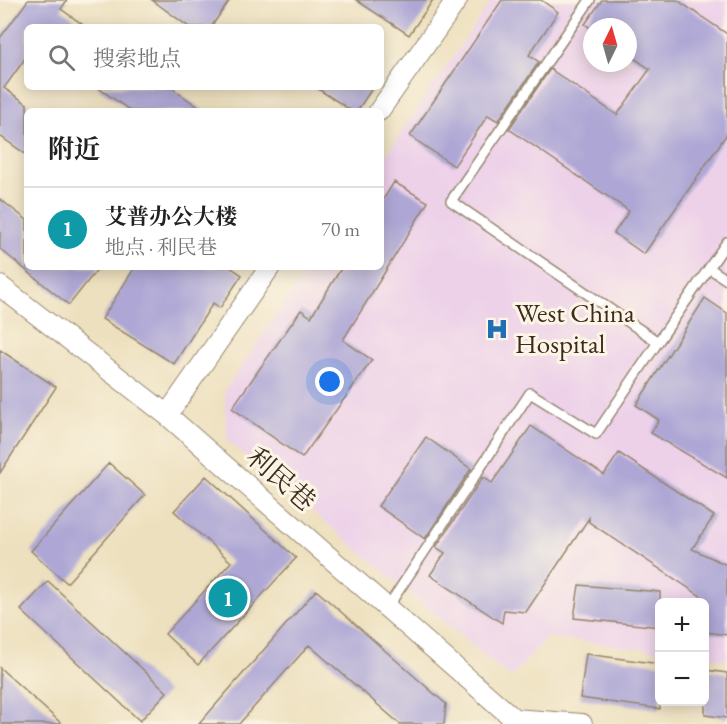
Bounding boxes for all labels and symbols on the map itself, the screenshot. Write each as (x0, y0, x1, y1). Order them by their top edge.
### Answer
north arrow (583, 18, 637, 72)
place label: West China Hospital (515, 295, 635, 361)
hospital icon: West China Hospital (484, 316, 510, 342)
your location (315, 367, 344, 396)
street label: 利民巷 (239, 439, 323, 518)
pin: 1 (208, 576, 248, 620)

